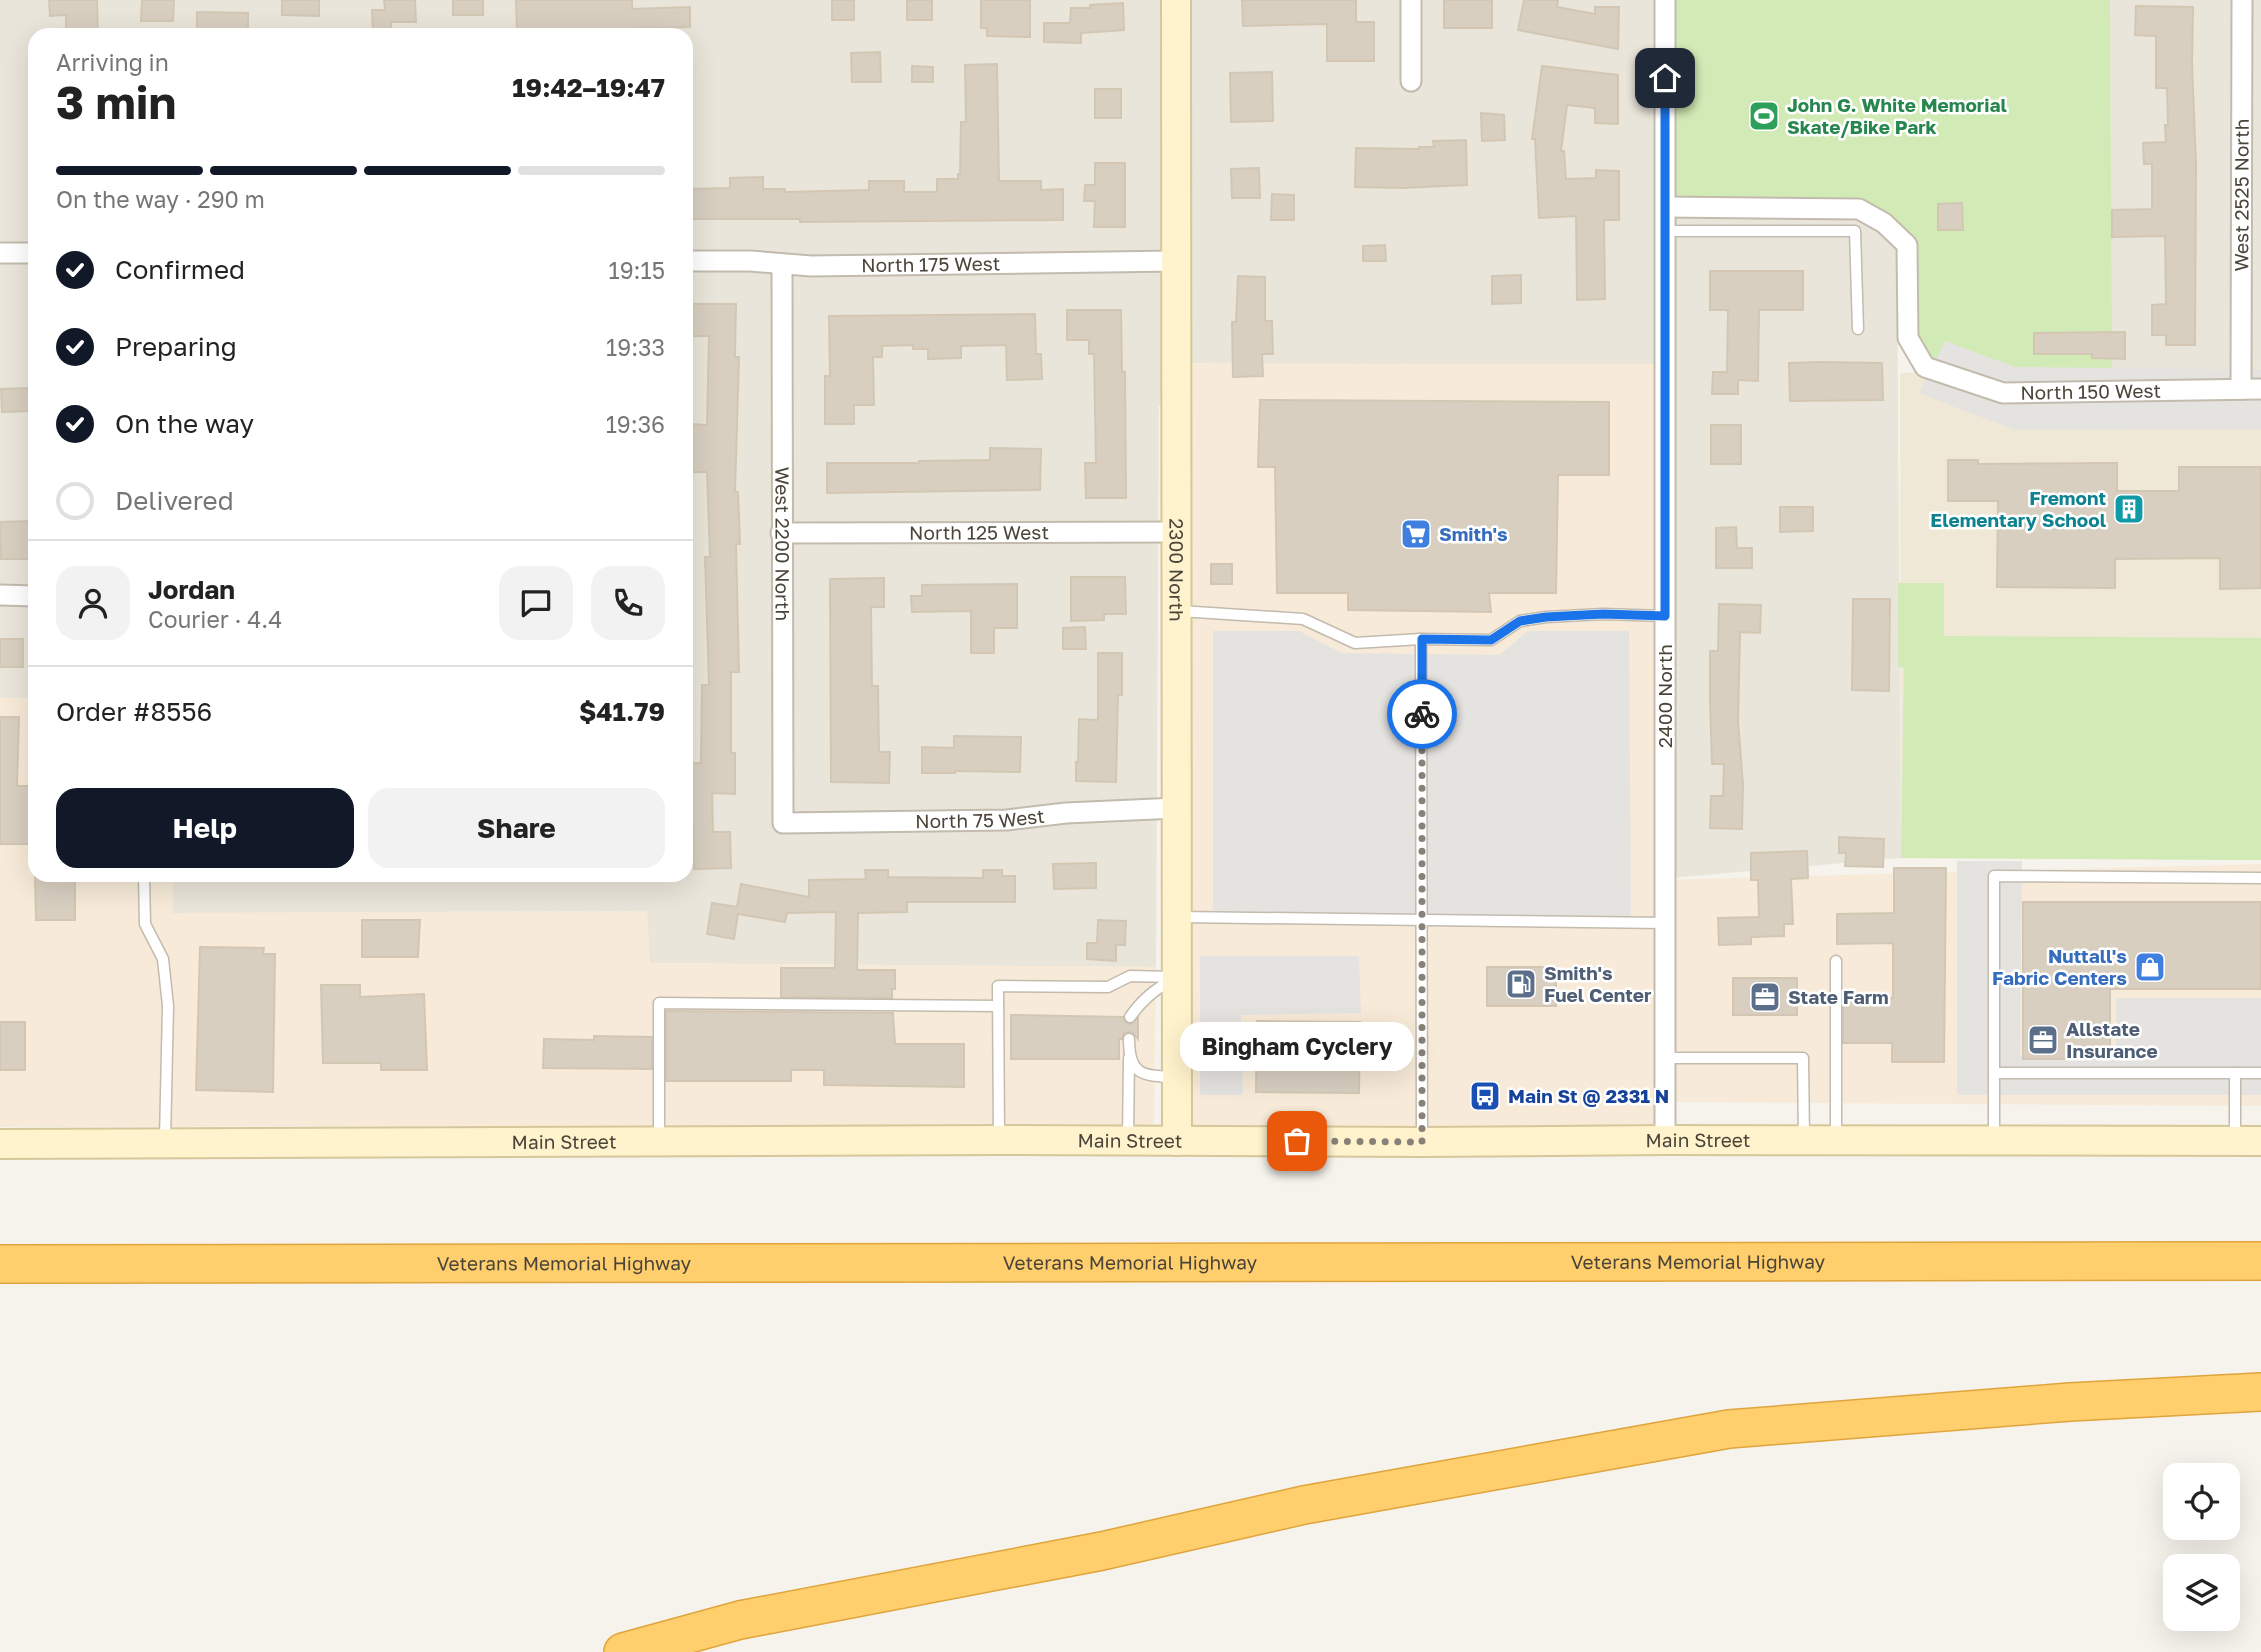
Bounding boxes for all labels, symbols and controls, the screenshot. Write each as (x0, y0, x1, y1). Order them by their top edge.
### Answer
text: Arriving in (56, 48, 169, 76)
pin (1635, 48, 1695, 108)
icon: home (1646, 59, 1684, 97)
text: 19:42–19:47 (512, 72, 665, 103)
text: 3 min (56, 74, 176, 129)
place label: John G. White Memorial Skate/Bike Park (1787, 93, 2007, 138)
sports icon: John G. White Memorial Skate/Bike Park (1747, 99, 1781, 133)
street label: West 2525 North (2229, 119, 2253, 271)
text: On the way · 290 m (56, 185, 265, 213)
icon: check (56, 251, 94, 289)
street label: North 175 West (861, 251, 1000, 276)
text: Confirmed (115, 254, 245, 285)
text: 19:15 (609, 256, 665, 284)
icon: check (56, 328, 94, 366)
text: Preparing (115, 331, 237, 362)
text: 19:33 (606, 333, 665, 361)
street label: North 150 West (2020, 379, 2161, 404)
icon: check (56, 405, 94, 443)
text: On the way (115, 408, 254, 439)
text: 19:36 (606, 410, 665, 438)
street label: West 2200 North (771, 467, 795, 621)
text: Delivered (115, 485, 234, 516)
place label: Fremont Elementary School (1930, 486, 2106, 531)
building icon: Fremont Elementary School (2112, 492, 2146, 526)
supermarket icon: Smith's (1399, 517, 1433, 551)
street label: 2300 North (1165, 518, 1189, 622)
street label: North 125 West (909, 520, 1049, 544)
place label: Smith's (1439, 522, 1508, 545)
button: person (56, 566, 130, 640)
button: chat (499, 566, 573, 640)
button: phone (591, 566, 665, 640)
text: Jordan (148, 574, 235, 605)
text: Courier · 4.4 (148, 605, 282, 633)
street label: 2400 North (1653, 644, 1676, 748)
courier (1387, 679, 1457, 749)
icon: bike (1403, 695, 1441, 733)
text: Order #8556 (56, 696, 212, 727)
text: $41.79 (579, 696, 665, 727)
button: Help (56, 788, 354, 868)
button: Share (368, 788, 665, 868)
street label: North 75 West (915, 804, 1046, 832)
place label: Nuttall's Fabric Centers (1992, 944, 2127, 989)
shop icon: Nuttall's Fabric Centers (2133, 950, 2167, 984)
place label: Smith's Fuel Center (1544, 961, 1652, 1006)
fuel station icon: Smith's Fuel Center (1504, 967, 1538, 1001)
office icon: State Farm (1748, 980, 1782, 1014)
place label: State Farm (1788, 985, 1889, 1008)
place label: Allstate Insurance (2066, 1017, 2158, 1062)
callout: Bingham Cyclery (1180, 1022, 1414, 1071)
office icon: Allstate Insurance (2026, 1023, 2060, 1057)
text: Bingham Cyclery (1201, 1032, 1393, 1060)
bus stop icon: Main St @ 2331 N (1468, 1079, 1502, 1113)
place label: Main St @ 2331 N (1508, 1084, 1669, 1107)
pin (1267, 1111, 1327, 1171)
icon: bag (1278, 1122, 1316, 1160)
street label: Main Street (1077, 1128, 1183, 1152)
street label: Main Street (1645, 1128, 1750, 1151)
street label: Main Street (511, 1130, 617, 1153)
street label: Veterans Memorial Highway (1003, 1250, 1258, 1274)
street label: Veterans Memorial Highway (1571, 1250, 1826, 1273)
street label: Veterans Memorial Highway (437, 1251, 692, 1274)
map controls (2163, 1463, 2240, 1631)
button: locate (2163, 1463, 2240, 1540)
button: layers (2163, 1554, 2240, 1631)

